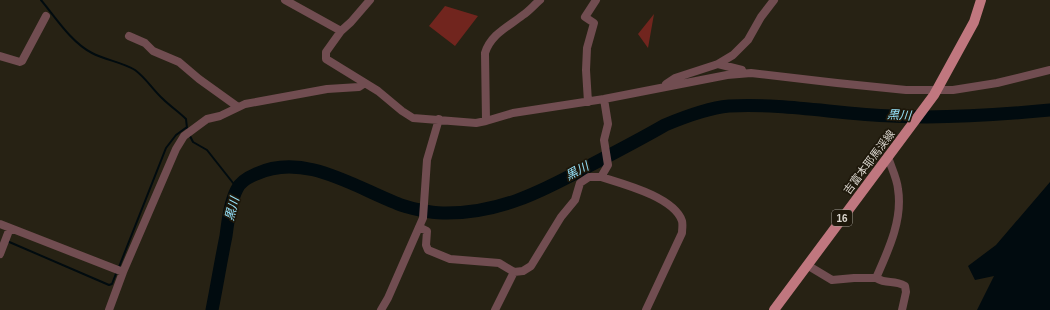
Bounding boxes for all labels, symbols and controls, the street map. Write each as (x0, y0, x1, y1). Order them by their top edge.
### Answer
water label: 黒川 (887, 107, 913, 123)
street label: 吉富本耶馬渓線 (841, 128, 897, 196)
water label: 黒川 (563, 158, 593, 183)
water label: 黒川 (222, 194, 242, 222)
road number: 16 (832, 210, 852, 226)

